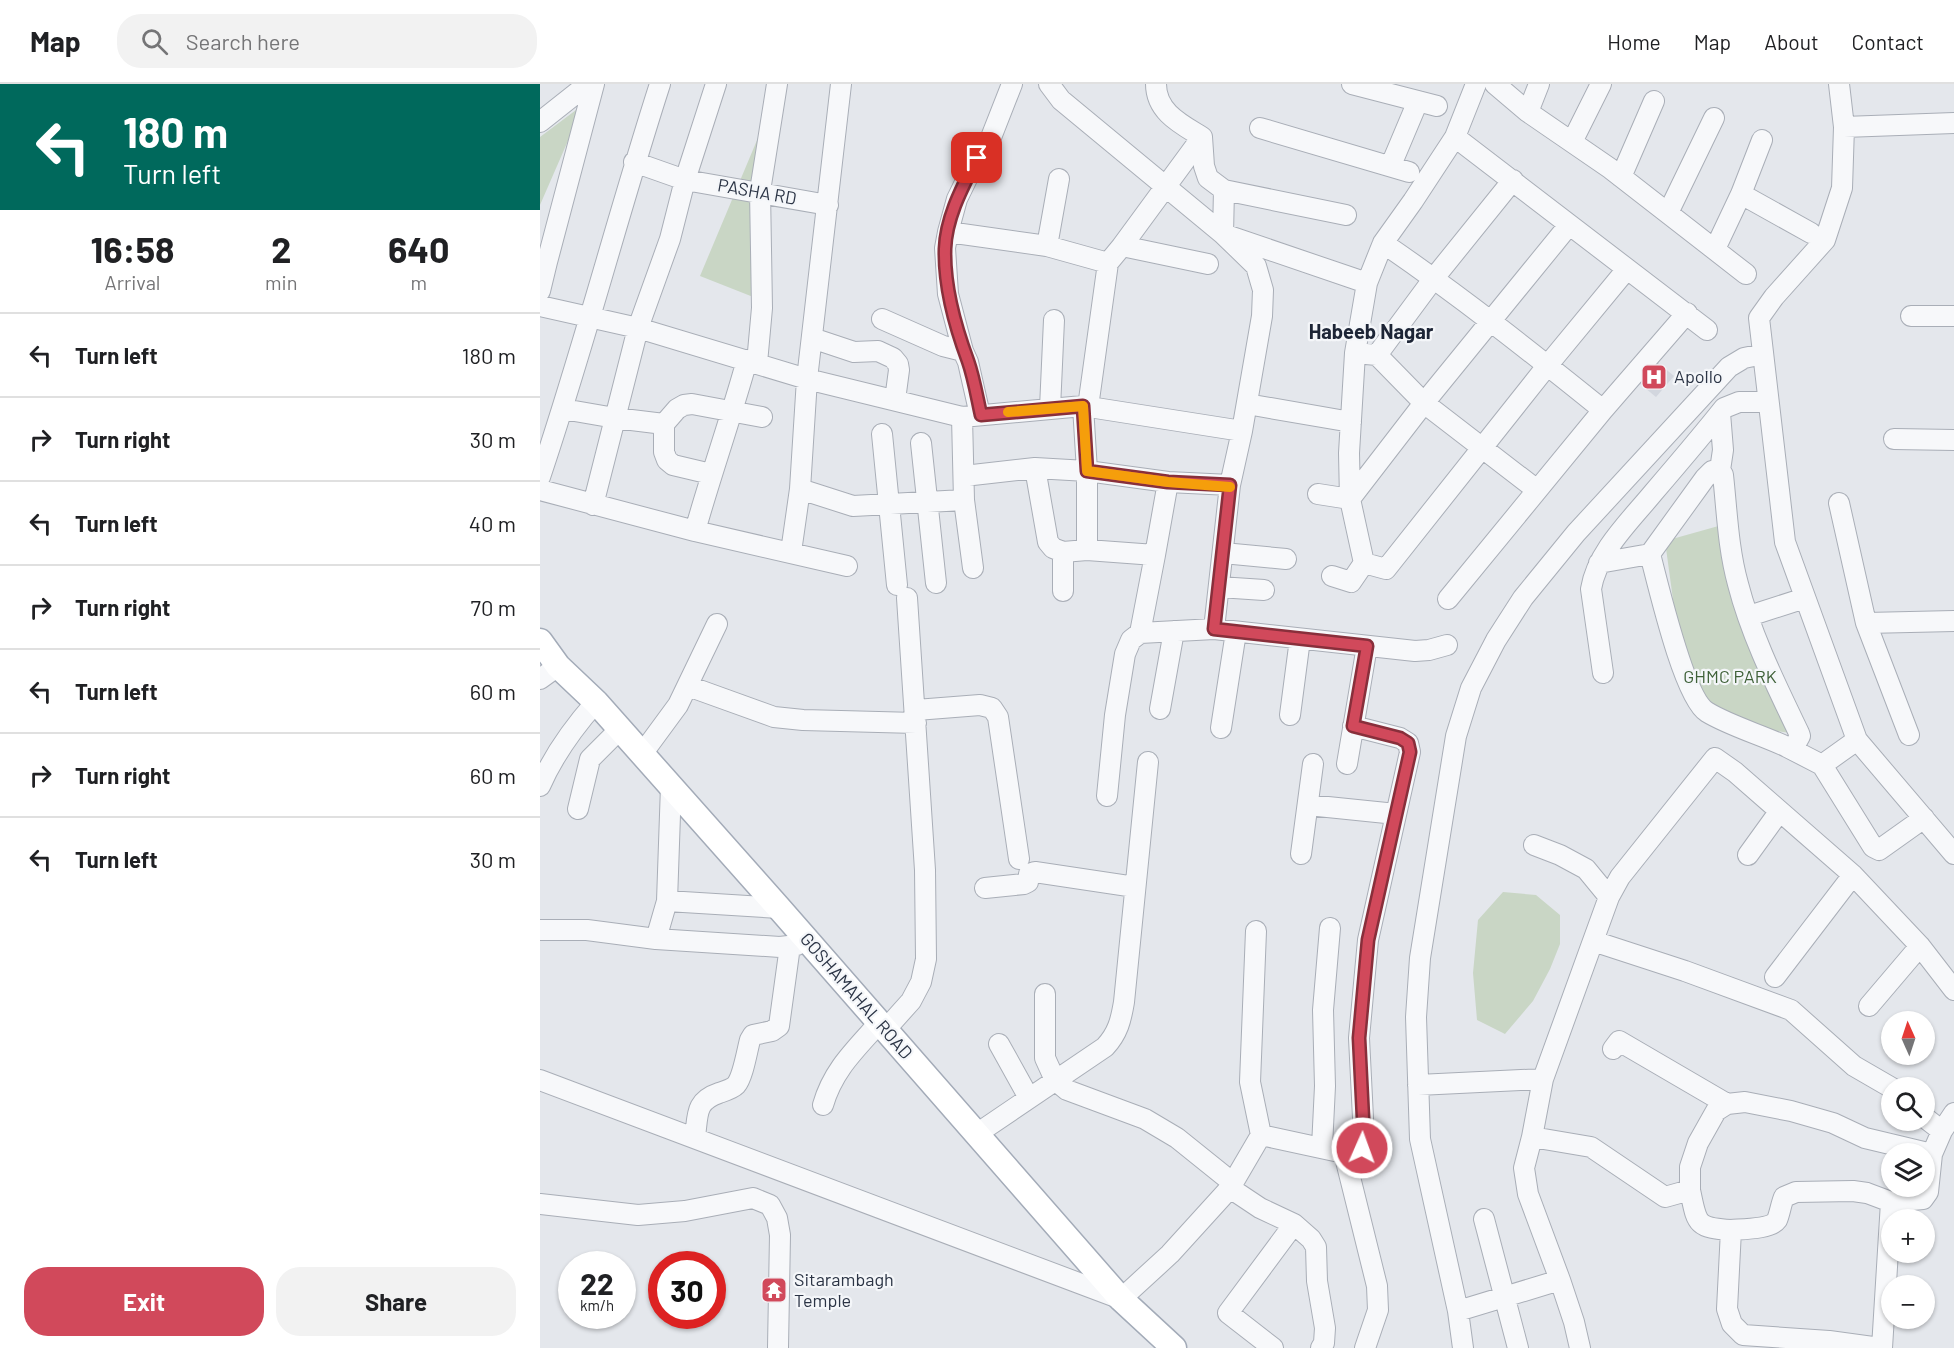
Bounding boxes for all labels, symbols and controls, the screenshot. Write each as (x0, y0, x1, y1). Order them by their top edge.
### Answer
search box (117, 14, 537, 68)
text: Map (30, 24, 81, 58)
icon: search (138, 25, 171, 58)
text: Search here (186, 28, 300, 54)
text: Home (1607, 29, 1661, 54)
text: Map (1694, 29, 1731, 54)
text: About (1764, 29, 1819, 54)
text: Contact (1852, 29, 1924, 54)
text: 180 m (123, 106, 228, 156)
icon: left (24, 108, 102, 186)
pin (951, 132, 1002, 183)
icon: arrive (960, 141, 993, 174)
text: Turn left (123, 157, 221, 189)
street label: PASHA RD (716, 173, 798, 209)
text: 16:58 (90, 227, 175, 270)
text: 2 (271, 227, 291, 270)
text: 640 (388, 227, 450, 270)
text: Arrival (105, 270, 160, 294)
text: min (265, 270, 297, 294)
text: m (410, 270, 427, 294)
district label: Habeeb Nagar (1309, 319, 1434, 343)
icon: left (24, 339, 57, 372)
text: Turn left (75, 342, 158, 368)
text: 180 m (462, 342, 516, 368)
hospital icon: Apollo (1639, 362, 1669, 392)
place label: Apollo (1674, 365, 1723, 387)
icon: right (24, 423, 57, 456)
text: Turn right (75, 426, 170, 452)
text: 30 m (470, 426, 516, 452)
icon: left (24, 507, 57, 540)
text: Turn left (75, 510, 158, 536)
text: 40 m (469, 510, 516, 536)
icon: right (24, 591, 57, 624)
text: Turn right (75, 594, 170, 620)
text: 70 m (471, 594, 516, 620)
park label: GHMC PARK (1683, 665, 1777, 687)
icon: left (24, 675, 57, 708)
text: Turn left (75, 678, 158, 704)
text: 60 m (470, 678, 516, 704)
icon: right (24, 759, 57, 792)
text: Turn right (75, 762, 170, 788)
text: 60 m (470, 762, 516, 788)
icon: left (24, 843, 57, 876)
text: Turn left (75, 846, 158, 872)
text: 30 m (470, 846, 516, 872)
street label: GOSHAMAHAL ROAD (796, 928, 918, 1063)
north arrow (1881, 1011, 1935, 1065)
map controls (1881, 1011, 1935, 1329)
button: search (1881, 1077, 1935, 1131)
position arrow (1330, 1116, 1394, 1180)
button: layers (1881, 1143, 1935, 1197)
button: + (1881, 1209, 1935, 1263)
speed limit sign: 30 (648, 1251, 726, 1329)
text: 22 (580, 1265, 614, 1301)
button: Exit (24, 1267, 264, 1336)
button: Share (276, 1267, 516, 1336)
place label: Sitarambagh Temple (794, 1268, 894, 1311)
temple icon: Sitarambagh Temple (759, 1275, 789, 1305)
button: − (1881, 1275, 1935, 1329)
text: km/h (580, 1296, 614, 1314)

